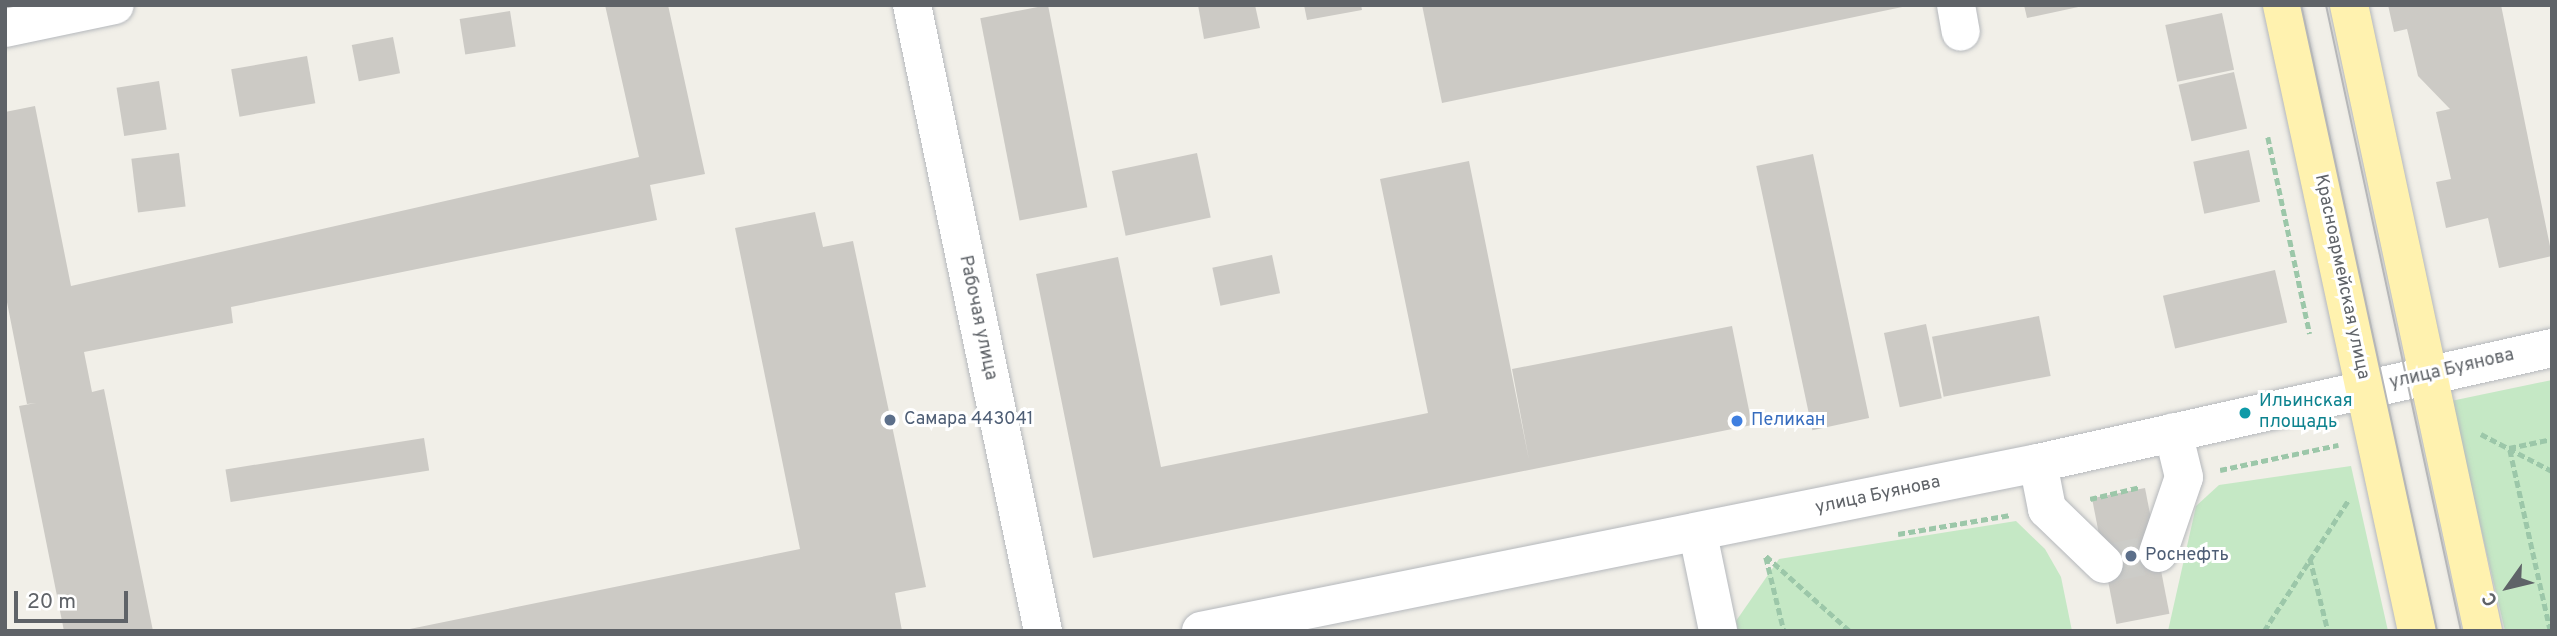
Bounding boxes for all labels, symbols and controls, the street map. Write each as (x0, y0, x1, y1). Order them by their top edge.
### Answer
street label: Красноармейская улица (2309, 172, 2373, 382)
street label: Рабочая улица (953, 254, 1001, 382)
street label: улица Буянова (2388, 345, 2516, 395)
place label: Ильинская площадь (2259, 392, 2353, 434)
marker: Ильинская площадь (2237, 405, 2253, 421)
place label: Самара 443041 (904, 409, 1034, 431)
place label: Пеликан (1751, 410, 1826, 432)
marker: Самара 443041 (882, 412, 898, 428)
marker: Пеликан (1729, 413, 1745, 429)
street label: улица Буянова (1814, 472, 1942, 520)
place label: Роснефть (2145, 545, 2229, 567)
marker: Роснефть (2123, 548, 2139, 564)
north arrow (2473, 552, 2543, 622)
scale bar (18, 576, 131, 620)
text: С (2477, 587, 2504, 610)
text: 20 m (27, 589, 76, 616)

